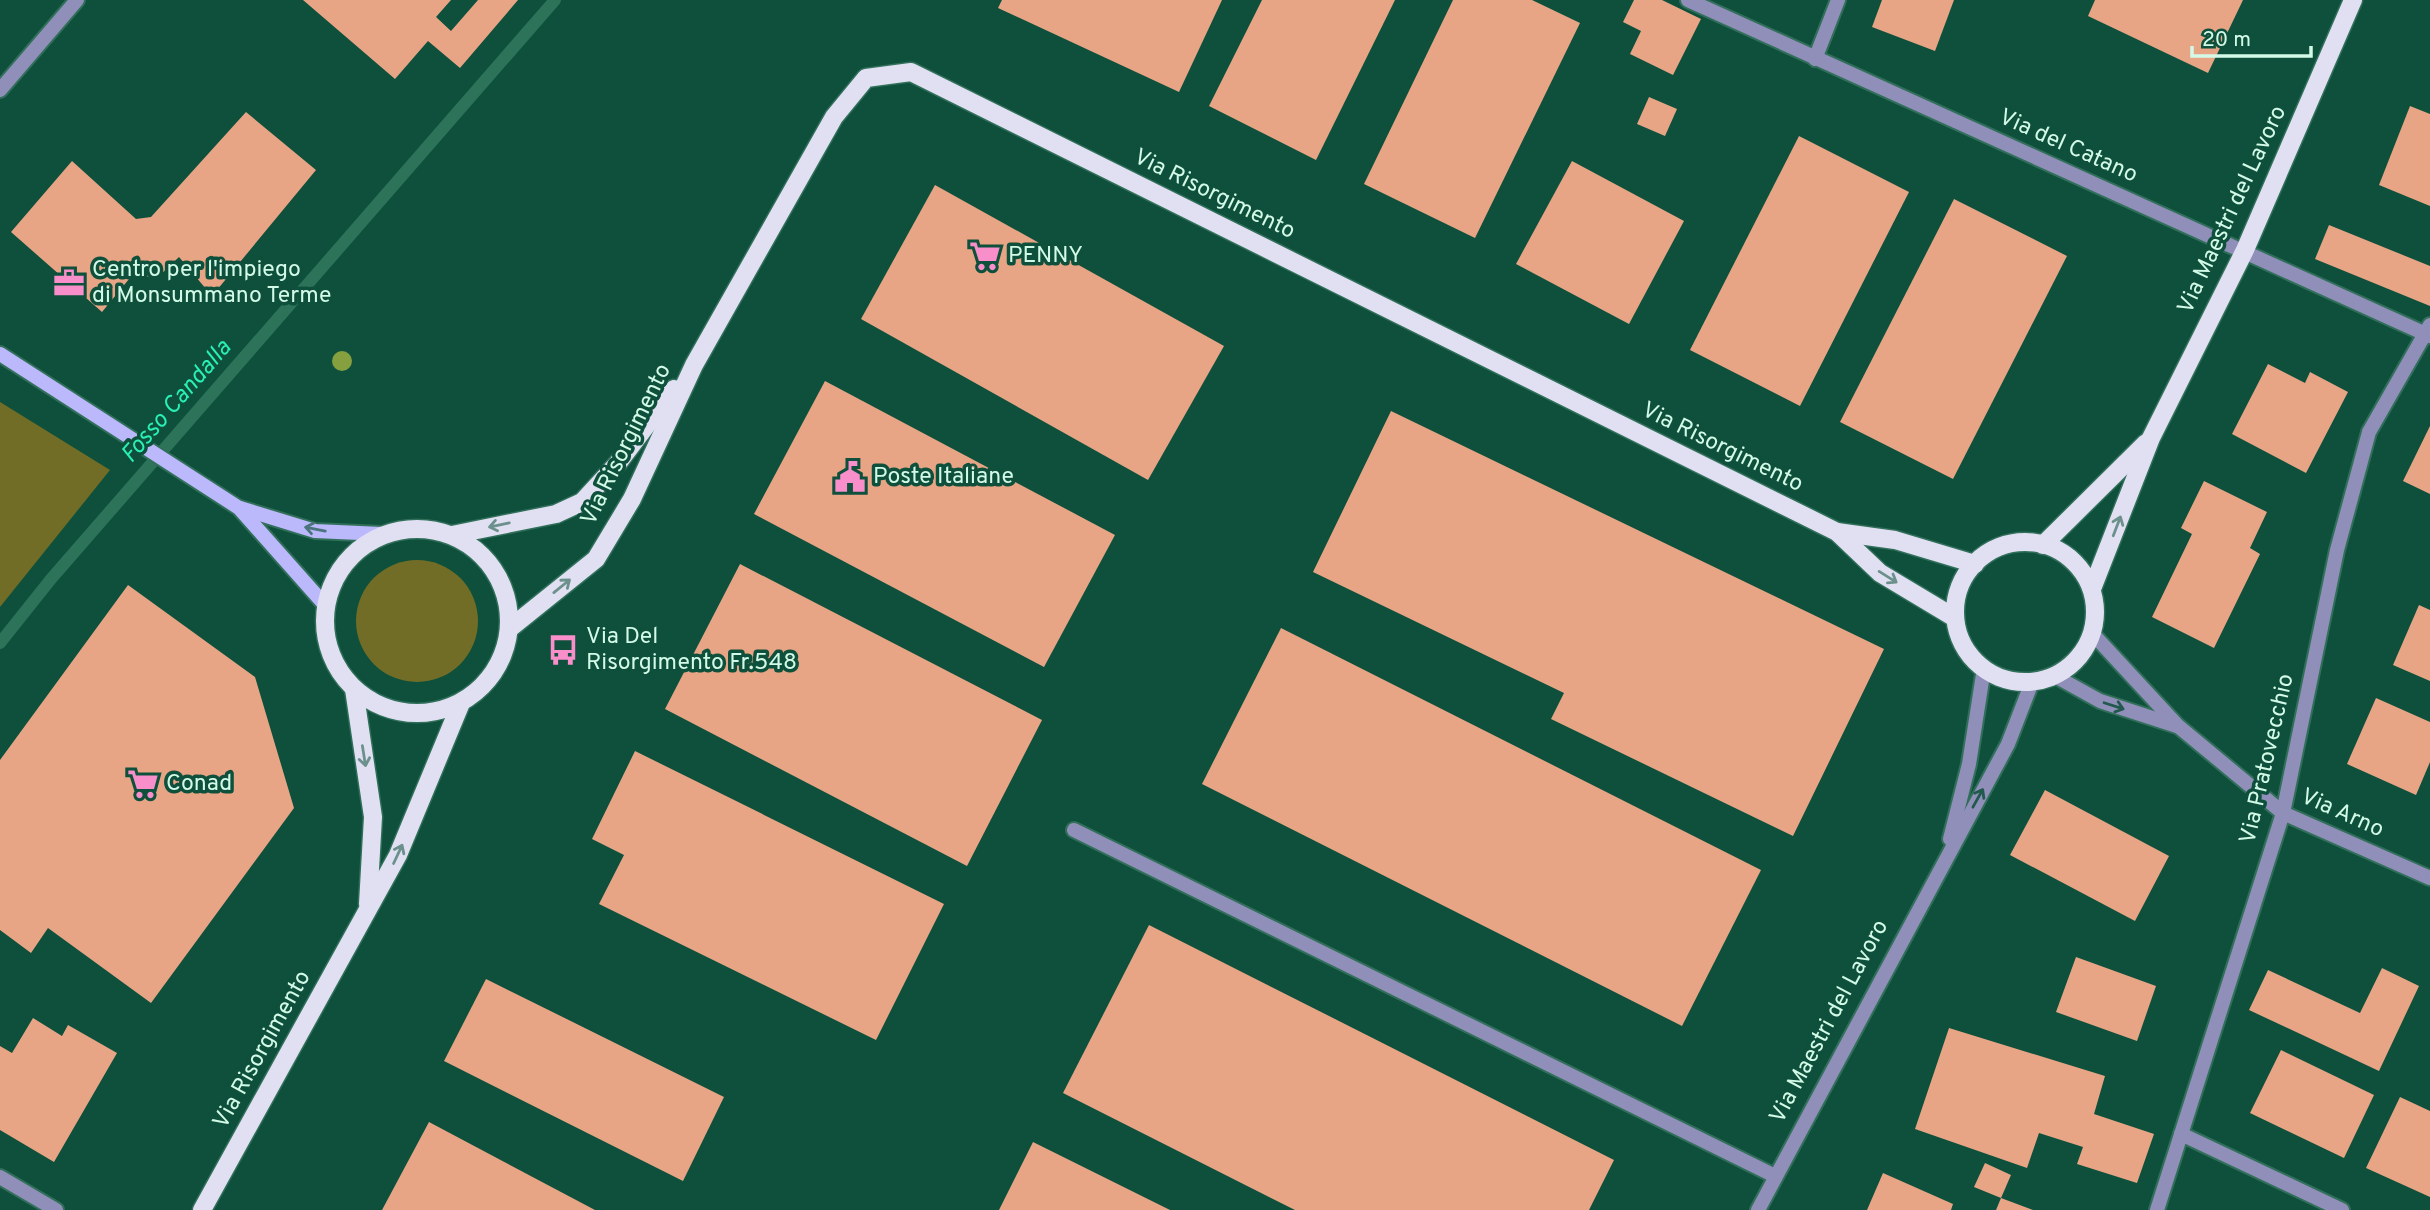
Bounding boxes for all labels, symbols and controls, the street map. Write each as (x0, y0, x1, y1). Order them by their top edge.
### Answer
scale bar (2192, 14, 2311, 58)
text: 20 m (2202, 27, 2251, 54)
street label: Via Maestri del Lavoro (2172, 101, 2294, 319)
street label: Via del Catano (1994, 104, 2142, 190)
street label: Via Risorgimento (1128, 143, 1300, 247)
supermarket icon: PENNY (968, 239, 1002, 273)
place label: PENNY (1008, 242, 1083, 271)
place label: Centro per l'impiego di Monsummano Terme (92, 256, 331, 311)
office icon: Centro per l'impiego di Monsummano Terme (52, 266, 86, 300)
water label: Fosso Candalla (115, 334, 239, 470)
street label: Via Risorgimento (575, 359, 679, 531)
street label: Via Risorgimento (1636, 396, 1808, 500)
public building icon: Poste Italiane (833, 460, 867, 494)
place label: Poste Italiane (873, 463, 1014, 492)
one-way arrow (2111, 516, 2124, 537)
one-way arrow (488, 519, 511, 533)
one-way arrow (304, 522, 326, 535)
one-way arrow (1878, 570, 1897, 585)
one-way arrow (553, 578, 571, 594)
place label: Via Del Risorgimento Fr.548 (586, 623, 797, 678)
bus stop icon: Via Del Risorgimento Fr.548 (546, 633, 580, 667)
street label: Via Pratovecchio (2234, 671, 2302, 847)
one-way arrow (2103, 700, 2125, 713)
one-way arrow (358, 744, 371, 767)
supermarket icon: Conad (126, 767, 160, 801)
place label: Conad (166, 770, 232, 799)
street label: Via Arno (2296, 783, 2388, 845)
one-way arrow (1972, 788, 1985, 809)
one-way arrow (393, 843, 406, 864)
street label: Via Maestri del Lavoro (1764, 915, 1896, 1129)
street label: Via Risorgimento (208, 966, 318, 1134)

